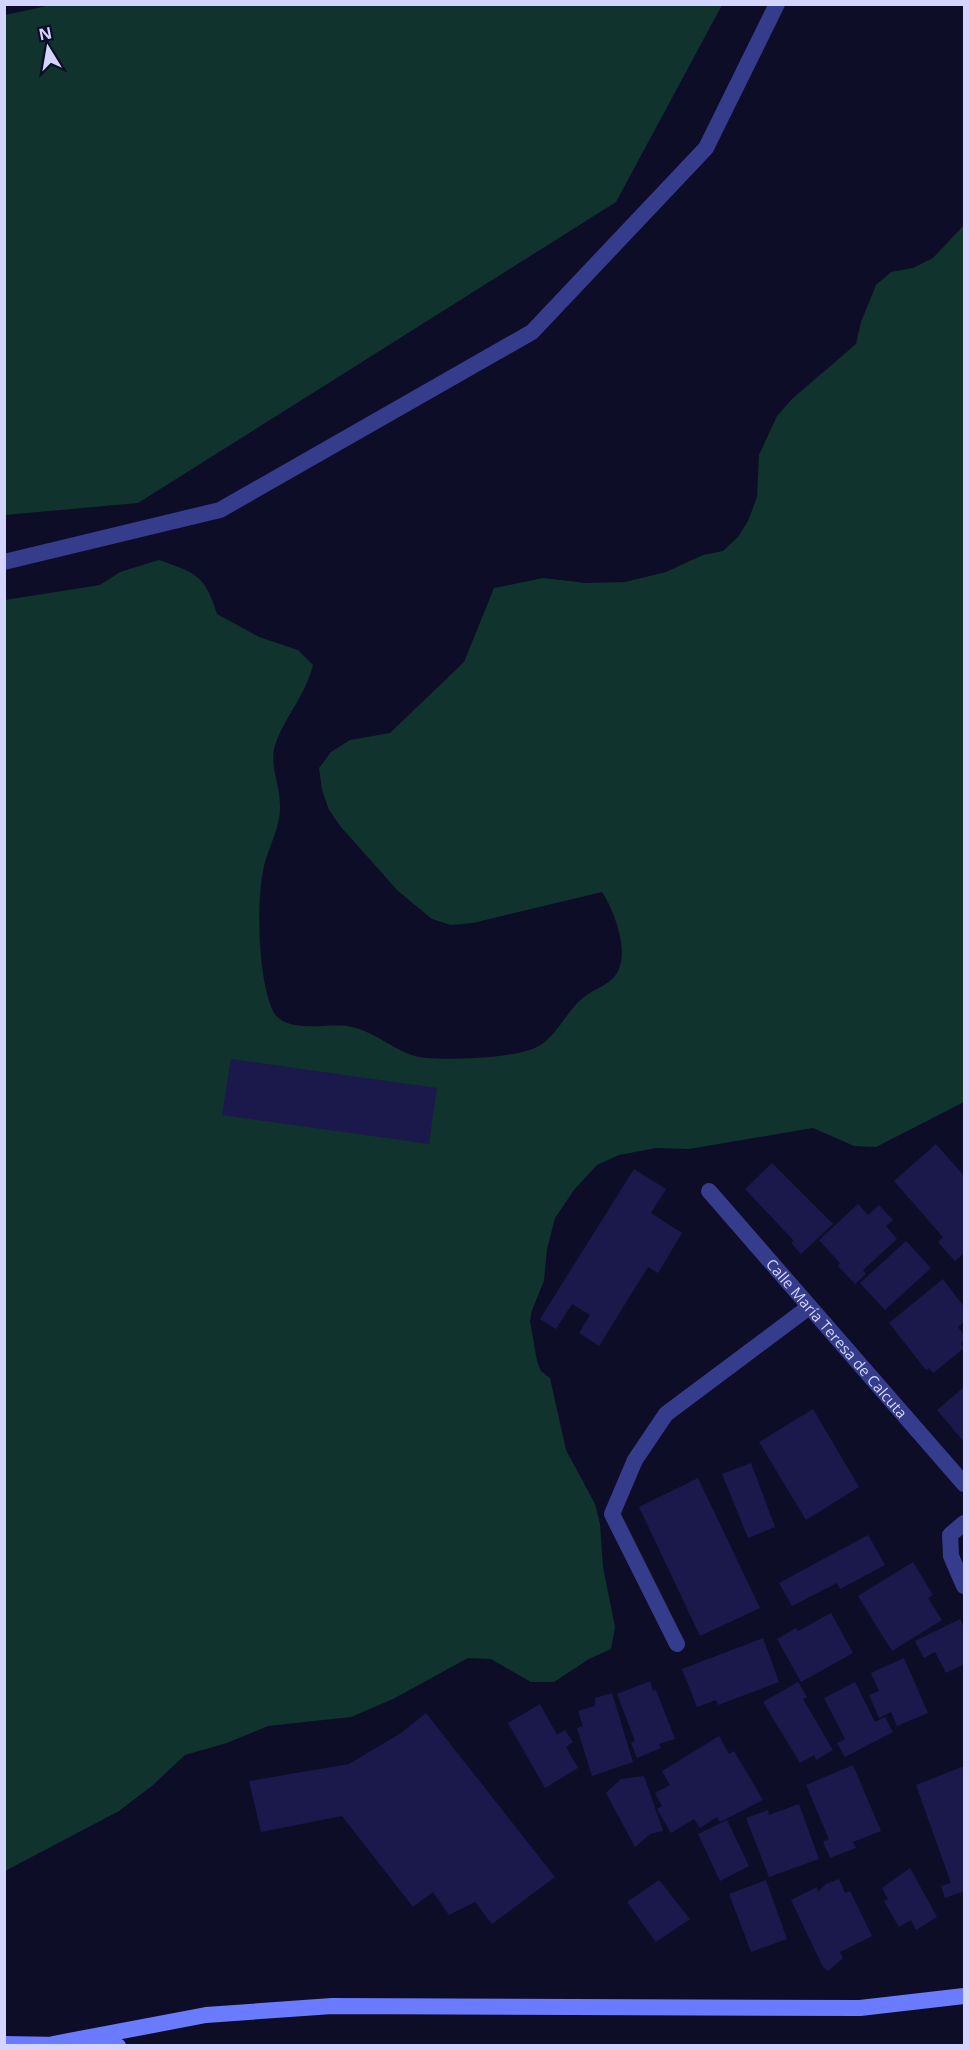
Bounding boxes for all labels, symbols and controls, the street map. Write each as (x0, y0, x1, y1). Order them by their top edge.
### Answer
north arrow (18, 18, 78, 78)
text: N (37, 21, 54, 45)
street label: Calle María Teresa de Calcuta (762, 1254, 912, 1422)

